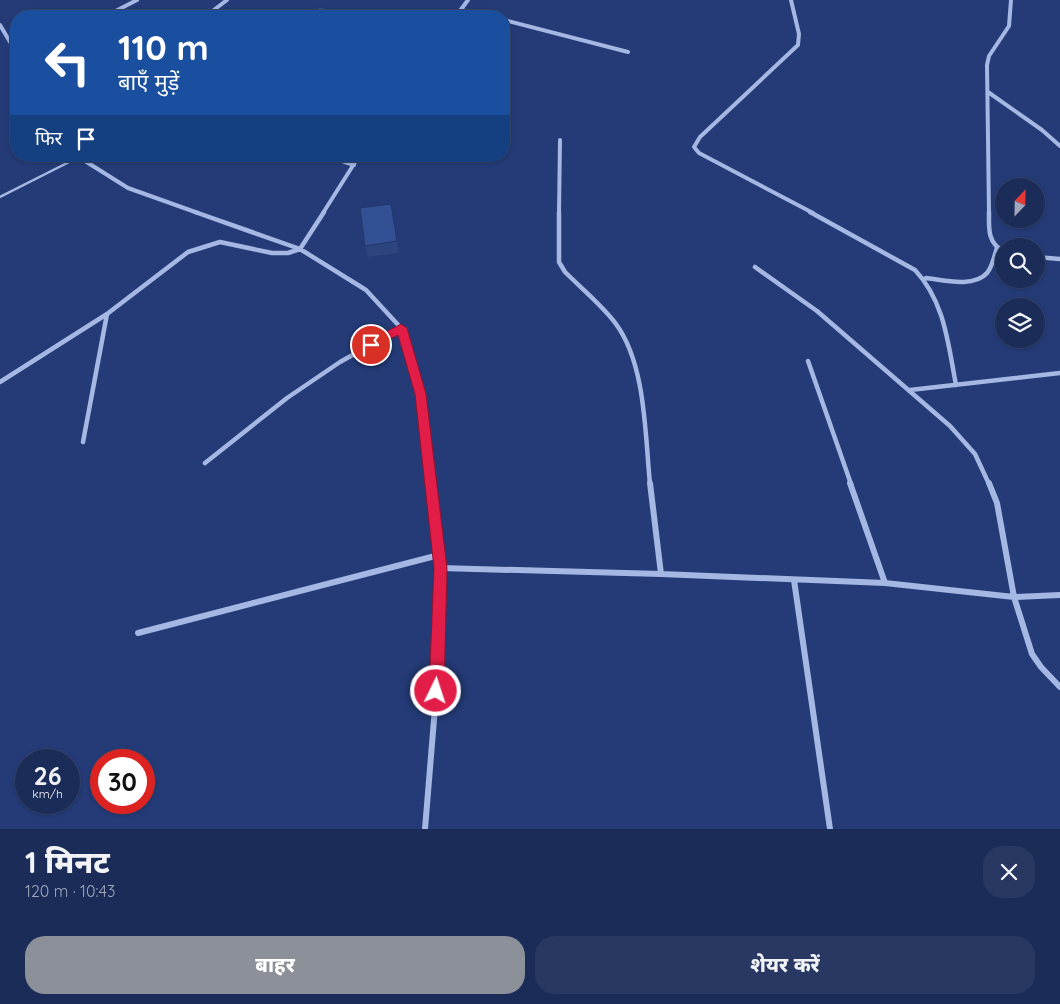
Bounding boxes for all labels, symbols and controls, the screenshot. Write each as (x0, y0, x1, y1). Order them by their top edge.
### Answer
text: 110 m (118, 25, 209, 69)
icon: left (35, 30, 100, 95)
text: बाएँ मुड़ें (118, 68, 179, 96)
icon: arrive (72, 125, 100, 153)
text: फिर (35, 126, 62, 150)
north arrow (995, 178, 1045, 228)
map controls (995, 178, 1045, 348)
button: search (995, 238, 1045, 288)
button: layers (995, 298, 1045, 348)
pin (350, 324, 392, 366)
icon: arrive (357, 331, 385, 359)
position arrow (409, 664, 461, 716)
speed limit sign: 30 (90, 749, 155, 814)
text: 26 (33, 760, 62, 791)
text: km/h (32, 786, 63, 801)
text: 1 मिनट (25, 843, 110, 881)
button: close (983, 846, 1035, 898)
text: 120 m · 10:43 (25, 881, 115, 901)
button: बाहर (25, 936, 525, 994)
button: शेयर करें (535, 936, 1035, 994)

